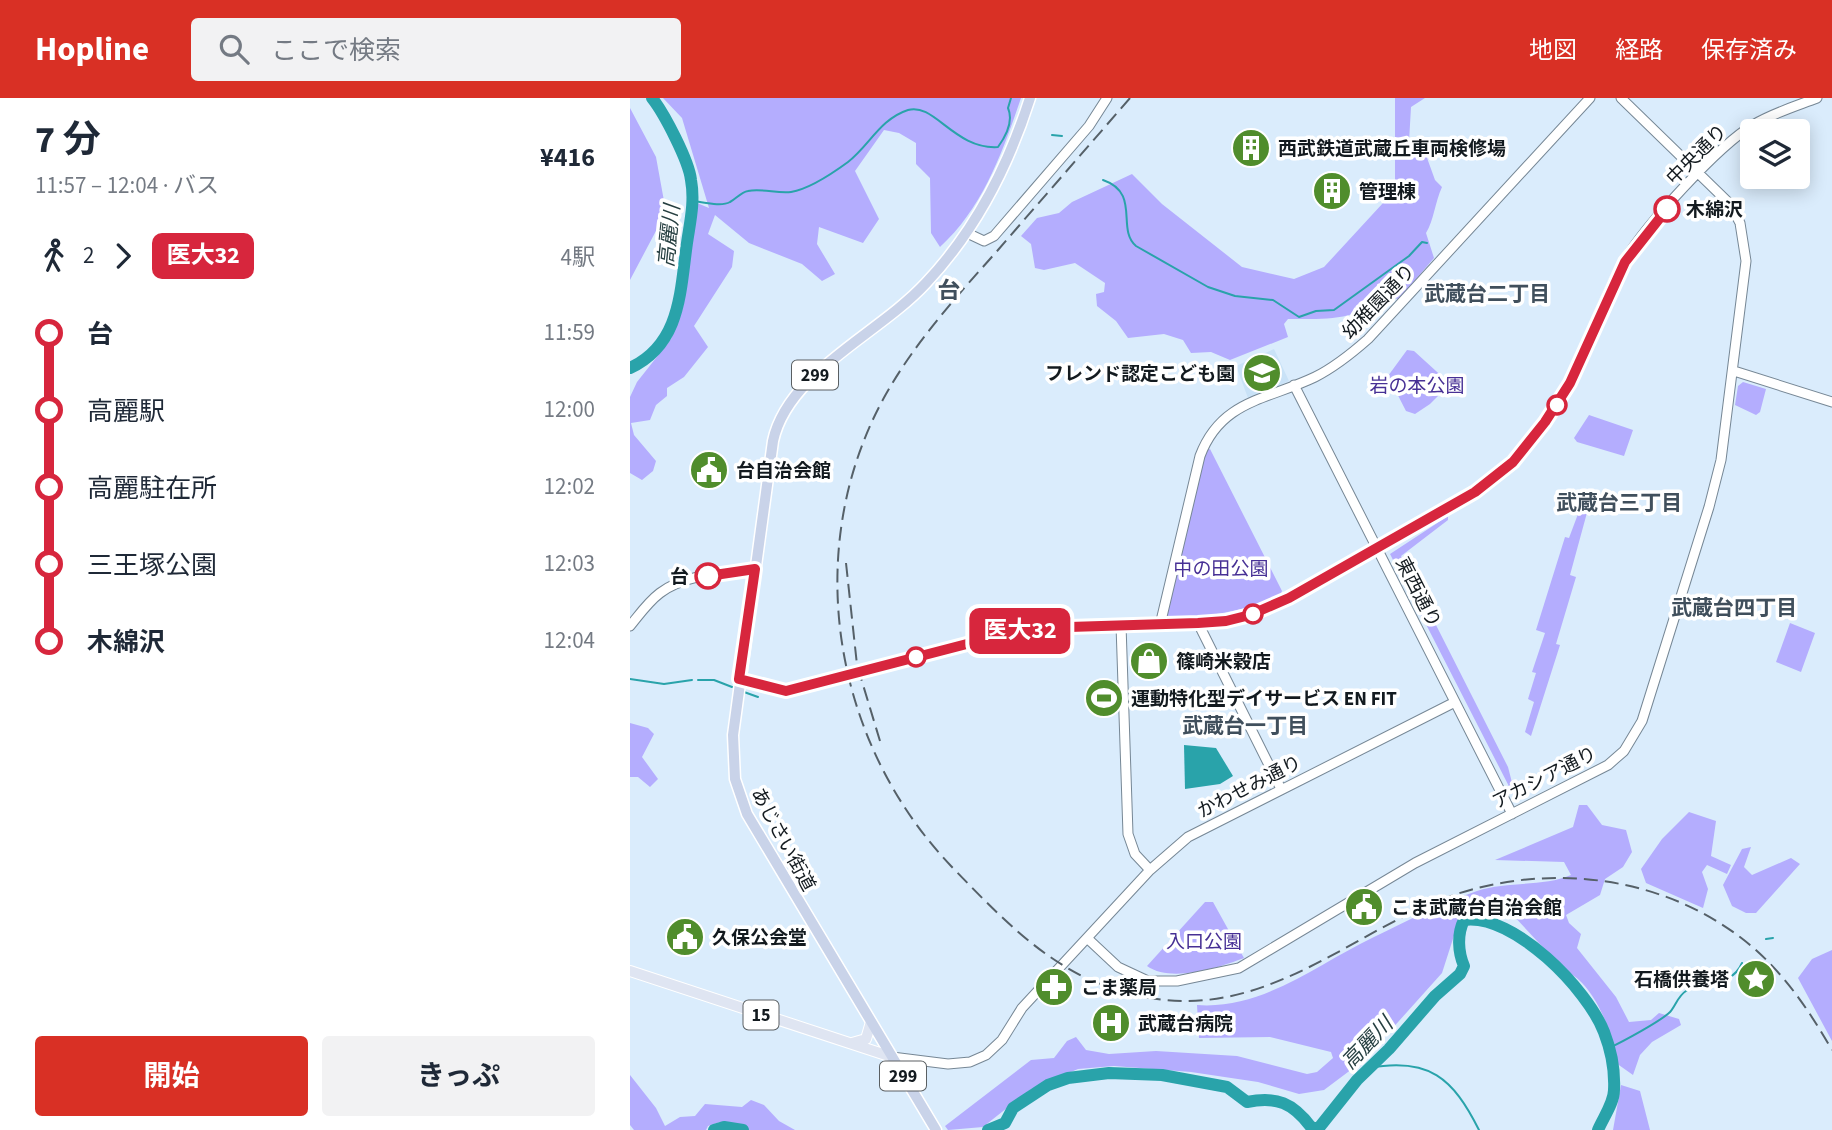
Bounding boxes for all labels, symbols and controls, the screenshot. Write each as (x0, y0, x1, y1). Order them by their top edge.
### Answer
search box (191, 18, 681, 81)
text: Hopline (35, 26, 149, 73)
icon: search (215, 30, 253, 68)
text: ここで検索 (271, 32, 401, 69)
text: 地図 (1529, 33, 1577, 68)
text: 経路 (1615, 33, 1663, 68)
text: 保存済み (1701, 33, 1797, 68)
text: 7 分 (35, 113, 101, 167)
street label: 中央通り (1661, 119, 1733, 191)
map controls (1740, 119, 1810, 189)
button: layers (1740, 119, 1810, 189)
building icon: 西武鉄道武蔵丘車両検修場 (1230, 127, 1272, 169)
place label: 西武鉄道武蔵丘車両検修場 (1278, 136, 1506, 163)
text: ¥416 (540, 139, 595, 176)
text: 11:57 – 12:04 · バス (35, 169, 219, 202)
building icon: 管理棟 (1311, 170, 1353, 212)
place label: 管理棟 (1359, 179, 1416, 206)
marker: 木綿沢 (1654, 196, 1680, 222)
place label: 木綿沢 (1686, 197, 1743, 224)
water label: 高麗川 (651, 201, 687, 269)
icon: walk (35, 237, 73, 275)
icon: forward (104, 237, 142, 275)
text: 医大32 (166, 238, 240, 273)
text: 2 (83, 239, 94, 272)
text: 4駅 (561, 241, 595, 274)
street label: 幼稚園通り (1336, 258, 1422, 346)
district label: 台 (938, 274, 961, 307)
district label: 武蔵台二丁目 (1424, 279, 1550, 309)
text: 台 (87, 316, 113, 353)
text: 11:59 (544, 316, 595, 349)
school or university icon: フレンド認定こども園 (1241, 352, 1283, 394)
road number: 299 (792, 360, 838, 390)
place label: フレンド認定こども園 (1045, 361, 1235, 388)
park label: 岩の本公園 (1369, 373, 1465, 400)
text: 高麗駅 (87, 393, 165, 430)
text: 12:00 (544, 393, 595, 426)
unlabelled marker (1547, 395, 1567, 415)
public building icon: 台自治会館 (688, 449, 730, 491)
place label: 台自治会館 (736, 458, 831, 485)
text: 高麗駐在所 (87, 470, 217, 507)
text: 12:02 (544, 470, 595, 503)
district label: 武蔵台三丁目 (1556, 488, 1682, 518)
text: 三王塚公園 (87, 547, 217, 584)
text: 12:03 (544, 547, 595, 580)
street label: 東西通り (1388, 553, 1447, 633)
park label: 中の田公園 (1173, 556, 1269, 583)
marker: 台 (695, 563, 721, 589)
place label: 台 (670, 564, 689, 591)
district label: 武蔵台四丁目 (1671, 593, 1797, 623)
unlabelled marker (1243, 604, 1263, 624)
line badge: 医大32 (971, 608, 1069, 654)
text: 医大32 (983, 613, 1057, 648)
text: 木綿沢 (87, 624, 165, 661)
text: 12:04 (544, 624, 595, 657)
shop icon: 篠崎米穀店 (1128, 640, 1170, 682)
unlabelled marker (906, 647, 926, 667)
place label: 篠崎米穀店 (1176, 649, 1271, 676)
sports icon: 運動特化型デイサービス EN FIT (1083, 677, 1125, 719)
place label: 運動特化型デイサービス EN FIT (1131, 686, 1397, 713)
district label: 武蔵台一丁目 (1182, 711, 1308, 741)
street label: アカシア通り (1488, 740, 1602, 816)
street label: かわせみ通り (1193, 749, 1307, 825)
street label: あじさい街道 (744, 783, 821, 896)
public building icon: こま武蔵台自治会館 (1343, 886, 1385, 928)
place label: こま武蔵台自治会館 (1391, 895, 1562, 922)
public building icon: 久保公会堂 (664, 916, 706, 958)
place label: 久保公会堂 (712, 925, 807, 952)
park label: 入口公園 (1166, 929, 1242, 956)
place icon: 石橋供養塔 (1735, 958, 1777, 1000)
pharmacy icon: こま薬局 (1033, 966, 1075, 1008)
place label: 石橋供養塔 (1634, 967, 1729, 994)
place label: こま薬局 (1081, 975, 1157, 1002)
road number: 15 (744, 1000, 778, 1030)
hospital icon: 武蔵台病院 (1090, 1002, 1132, 1044)
water label: 高麗川 (1334, 1008, 1401, 1076)
place label: 武蔵台病院 (1138, 1011, 1233, 1038)
button: 開始 (35, 1036, 308, 1116)
button: きっぷ (322, 1036, 595, 1116)
road number: 299 (880, 1062, 926, 1091)

